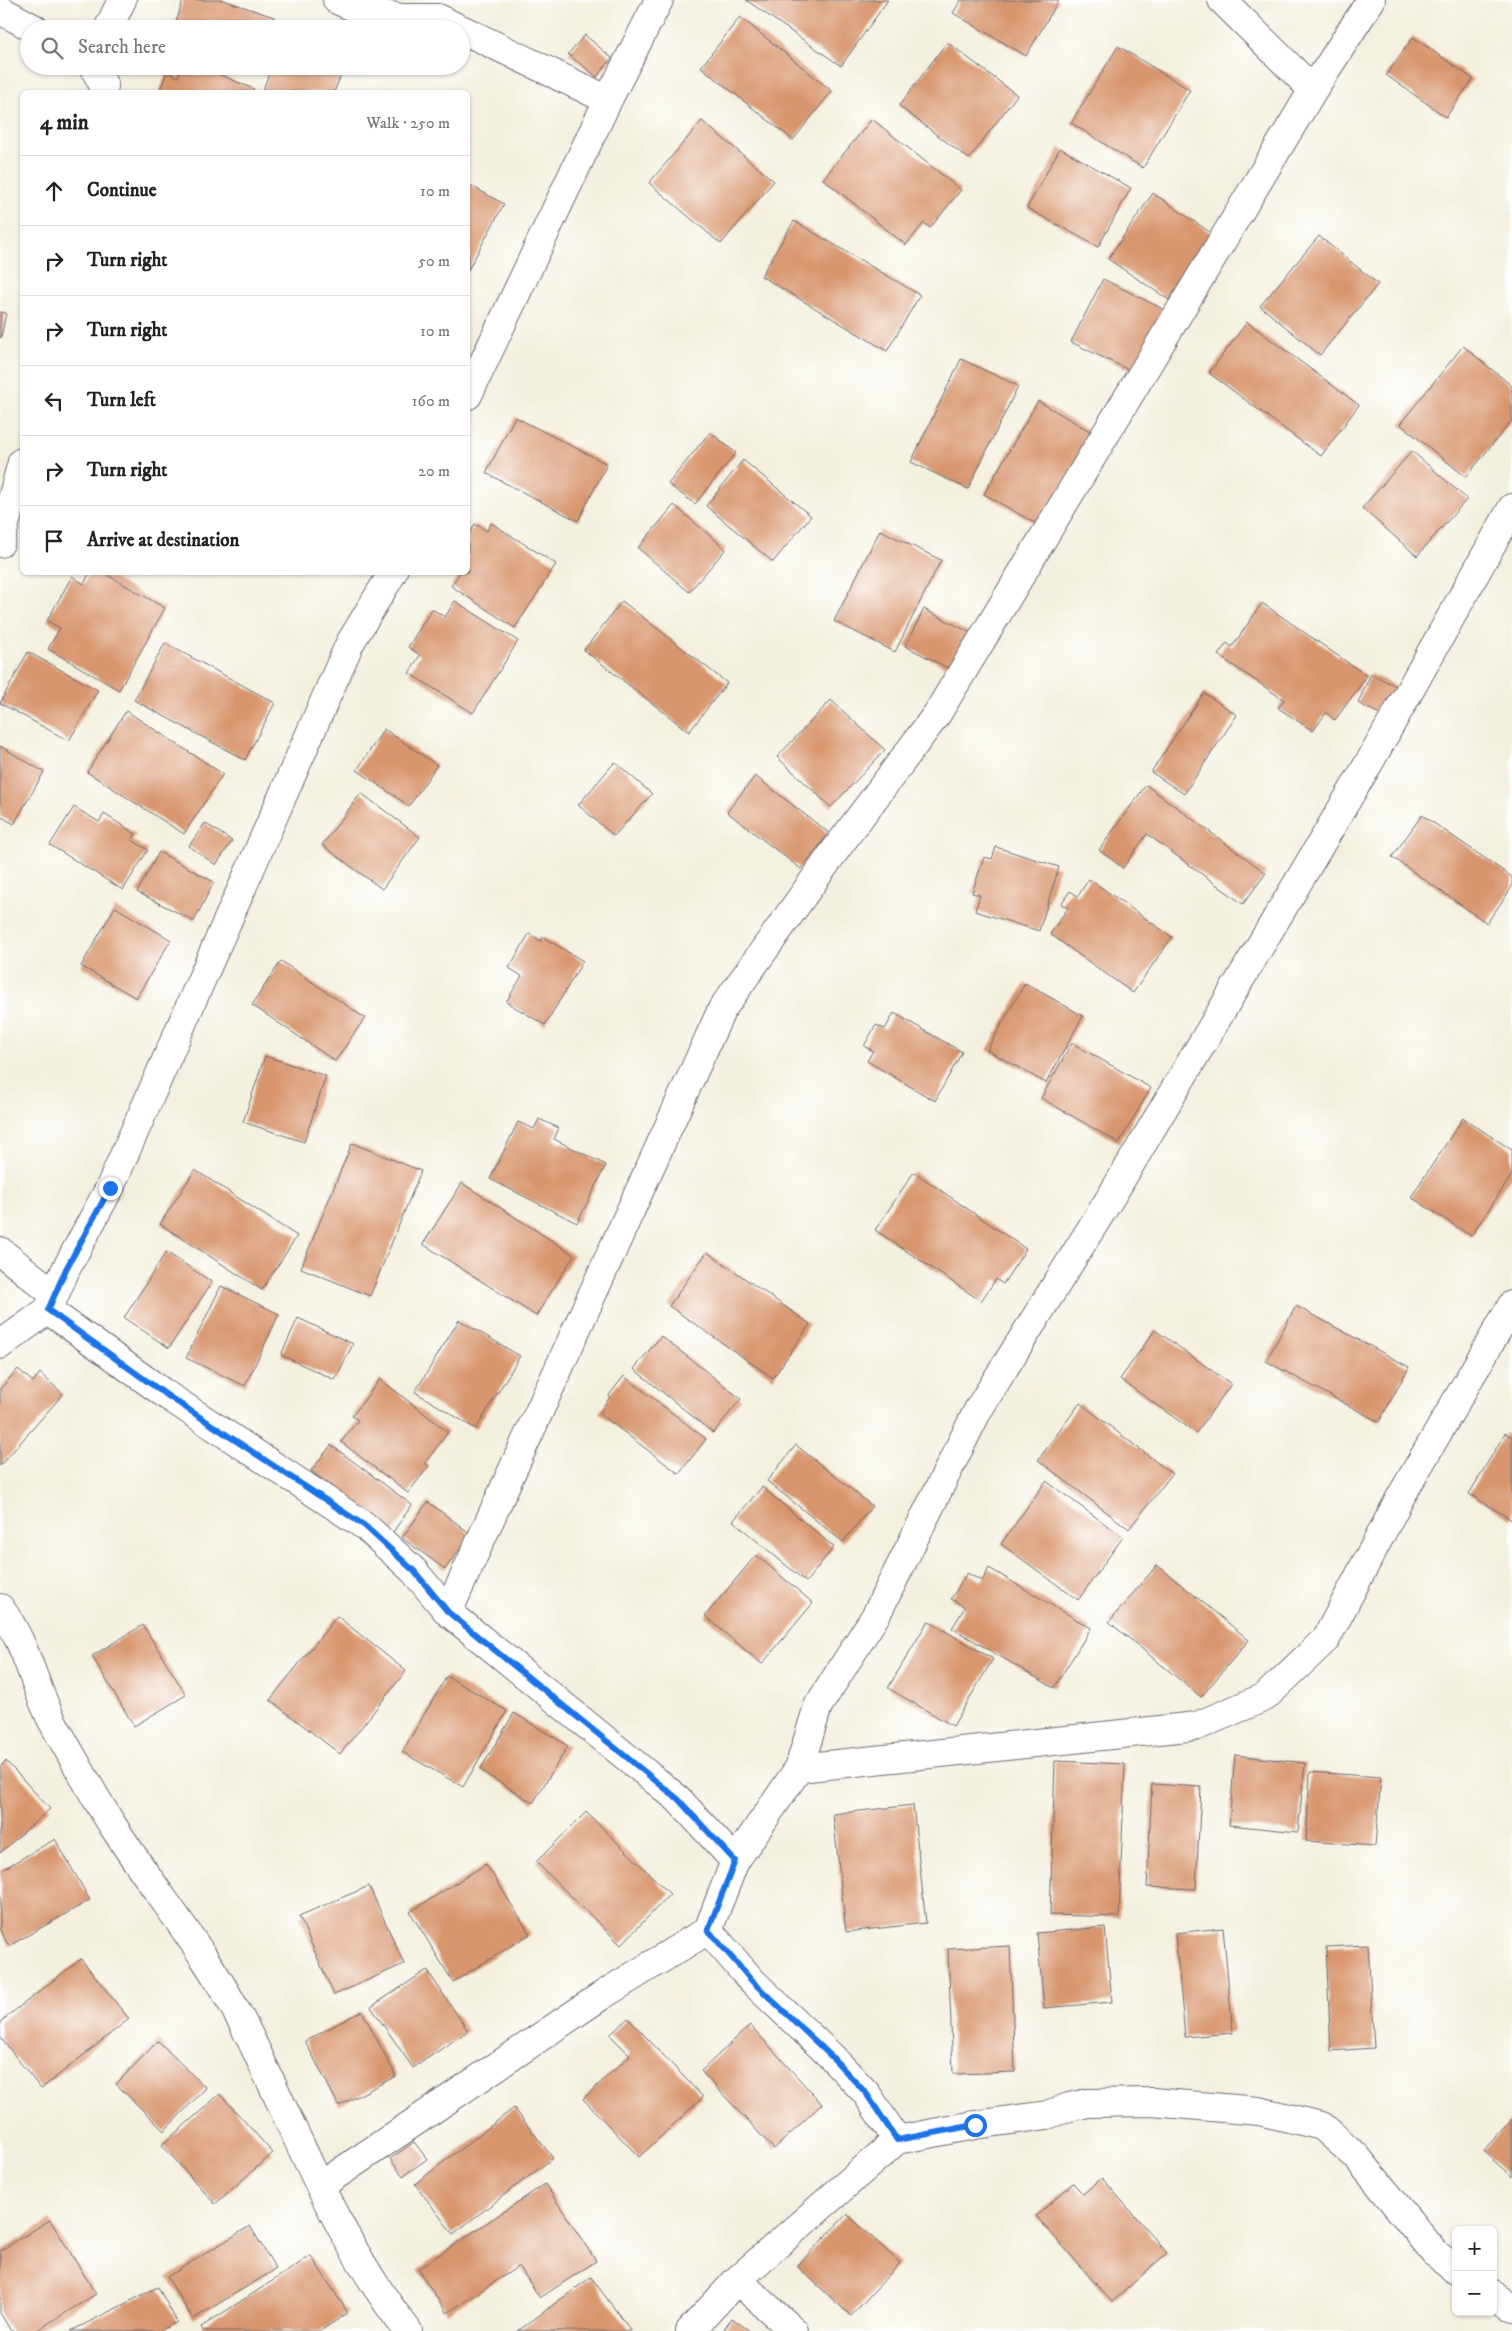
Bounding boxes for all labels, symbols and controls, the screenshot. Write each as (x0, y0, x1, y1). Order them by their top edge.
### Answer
search box (20, 20, 470, 75)
icon: search (38, 34, 66, 62)
text: Search here (78, 36, 166, 59)
text: 4 min (40, 110, 89, 136)
text: Walk · 250 m (366, 113, 450, 133)
icon: ahead (40, 177, 68, 205)
text: Continue (87, 179, 157, 202)
text: 10 m (420, 181, 450, 201)
icon: right (40, 247, 68, 275)
text: Turn right (87, 249, 167, 272)
text: 50 m (418, 251, 450, 271)
icon: right (40, 317, 68, 345)
text: Turn right (87, 319, 167, 342)
text: 10 m (420, 321, 450, 341)
icon: left (40, 387, 68, 415)
text: Turn left (87, 389, 156, 412)
text: 160 m (412, 391, 450, 411)
icon: right (40, 457, 68, 485)
text: Turn right (87, 459, 167, 482)
text: 20 m (418, 461, 450, 481)
icon: arrive (40, 527, 68, 555)
text: Arrive at destination (87, 529, 239, 552)
route end (99, 1177, 122, 1200)
route start (964, 2114, 987, 2137)
map controls (1452, 2226, 1497, 2316)
button: + (1452, 2226, 1497, 2271)
button: − (1452, 2271, 1497, 2316)

